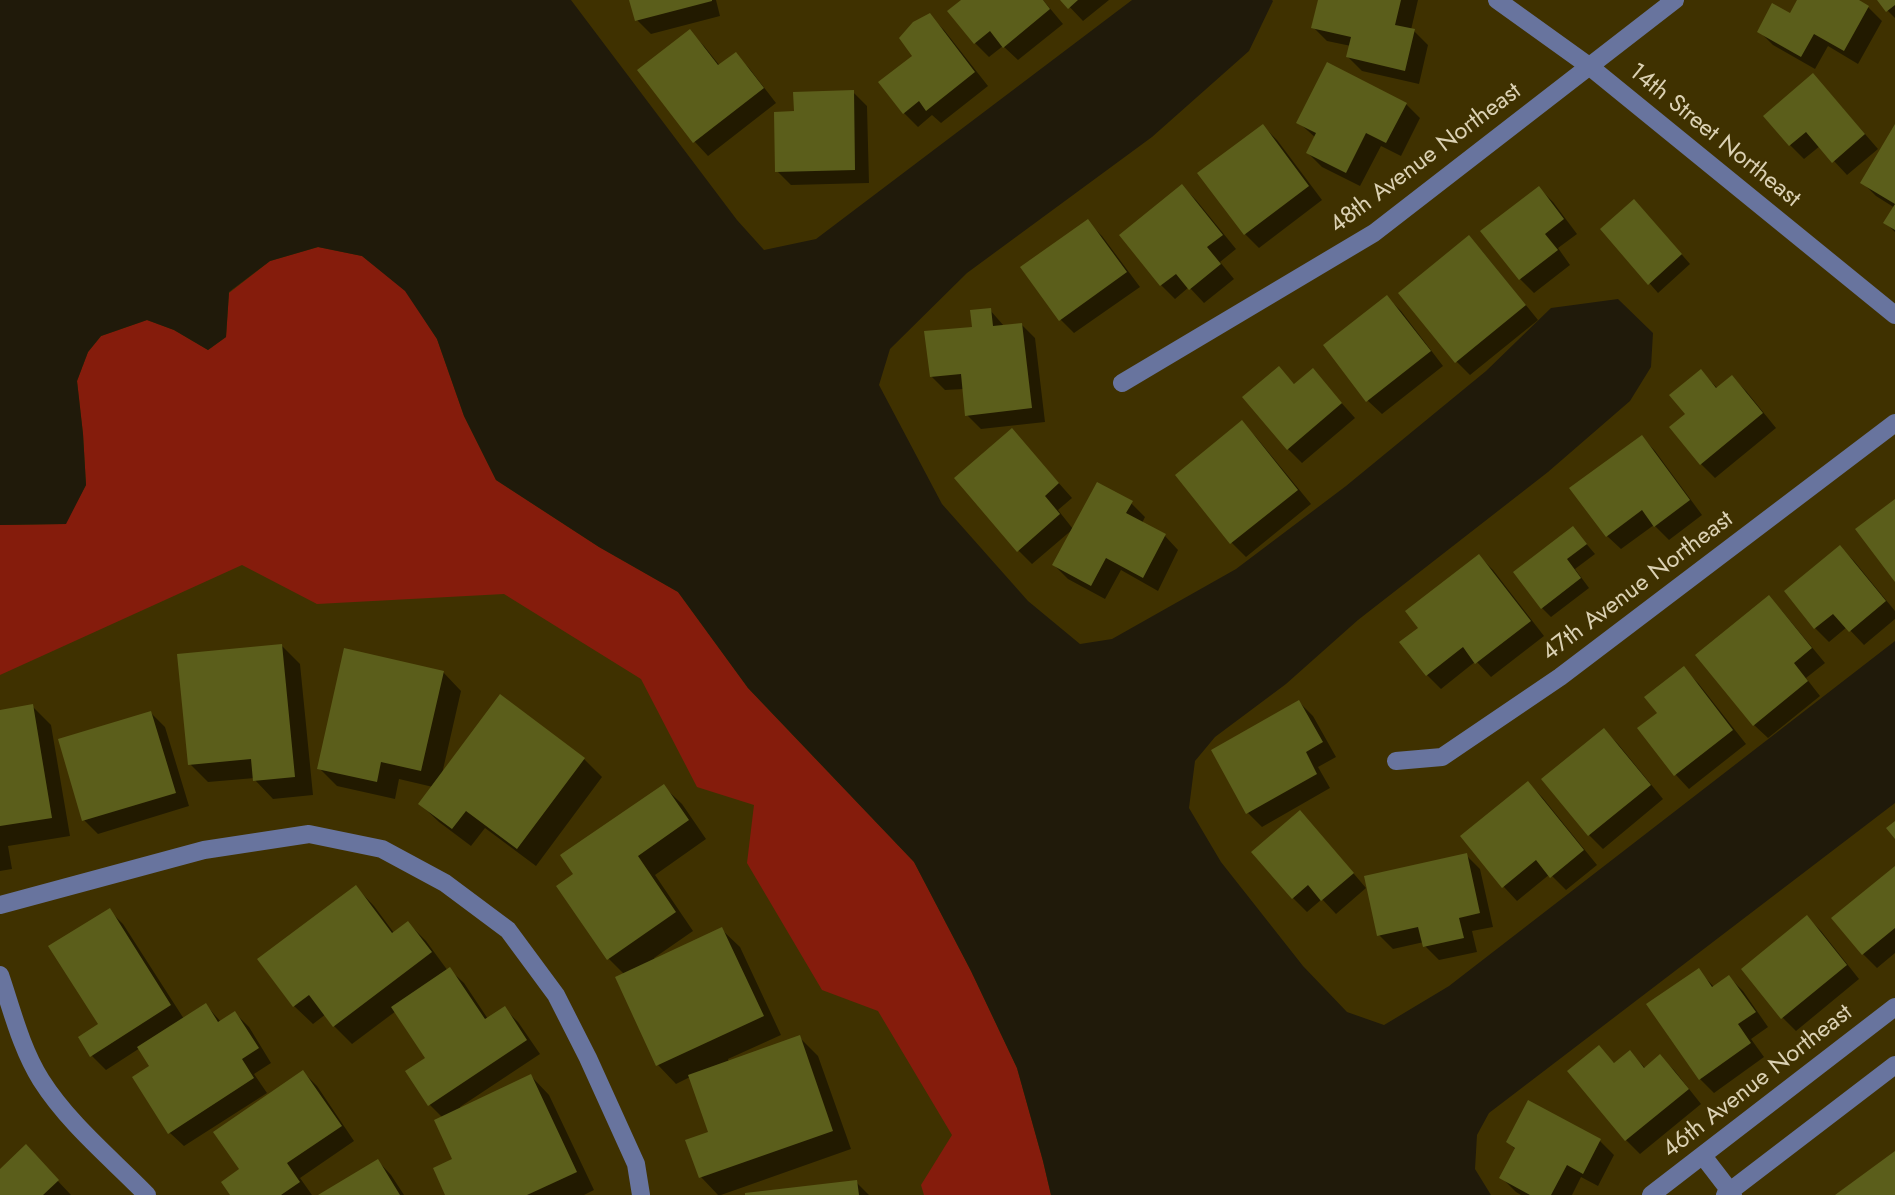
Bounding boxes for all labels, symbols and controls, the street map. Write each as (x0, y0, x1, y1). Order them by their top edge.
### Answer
street label: 14th Street Northeast (1622, 58, 1806, 214)
street label: 48th Avenue Northeast (1325, 78, 1527, 240)
street label: 47th Avenue Northeast (1537, 506, 1739, 668)
street label: 46th Avenue Northeast (1657, 999, 1859, 1165)

